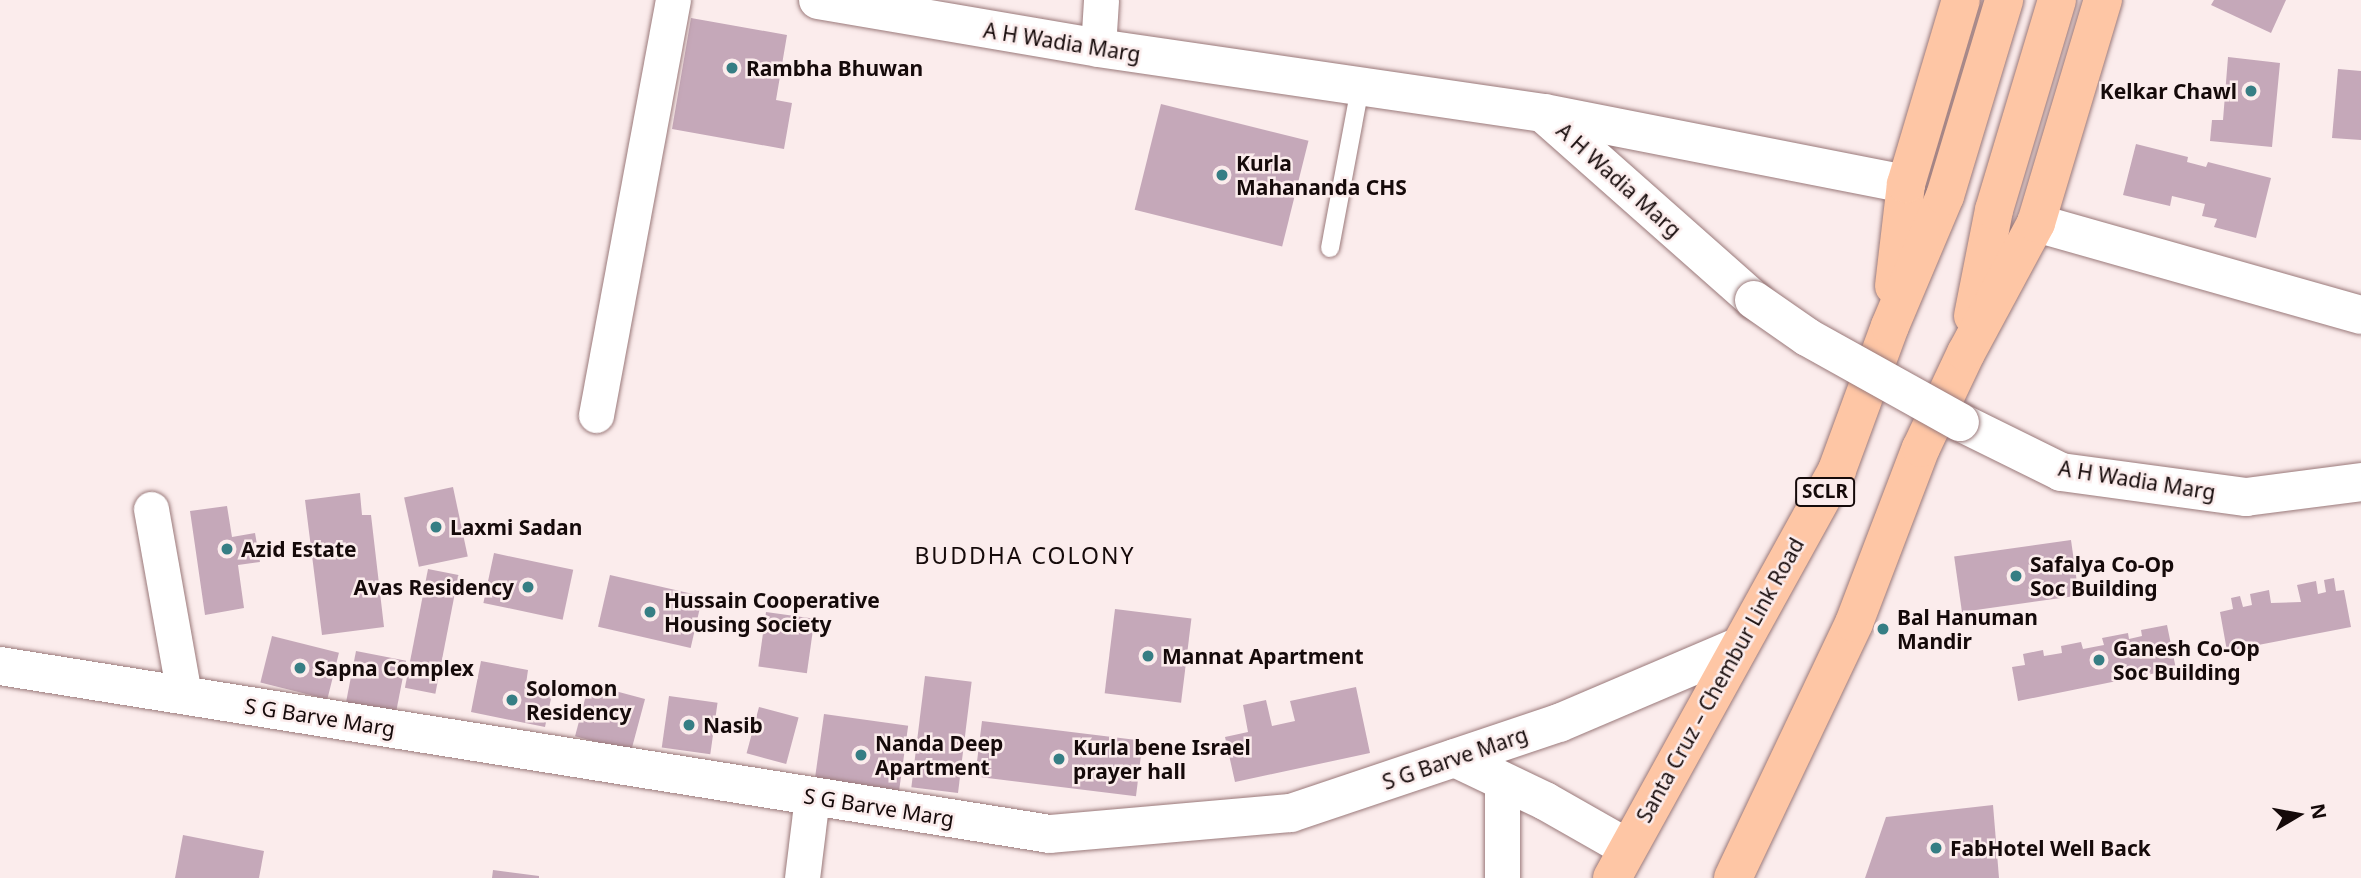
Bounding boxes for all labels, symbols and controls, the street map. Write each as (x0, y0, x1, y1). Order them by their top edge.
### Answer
street label: A H Wadia Marg (982, 17, 1142, 67)
place label: Rambha Bhuwan (746, 55, 923, 81)
marker: Rambha Bhuwan (724, 60, 740, 76)
place label: Kelkar Chawl (2100, 78, 2237, 104)
marker: Kelkar Chawl (2243, 83, 2259, 99)
street label: A H Wadia Marg (1552, 118, 1686, 242)
place label: Kurla Mahananda CHS (1236, 150, 1407, 200)
marker: Kurla Mahananda CHS (1214, 167, 1230, 183)
street label: A H Wadia Marg (2057, 455, 2217, 505)
road number: SCLR (1794, 477, 1856, 508)
place label: Laxmi Sadan (450, 514, 582, 540)
marker: Laxmi Sadan (428, 519, 444, 535)
street label: Santa Cruz – Chembur Link Road (1631, 533, 1809, 827)
place label: Azid Estate (241, 536, 357, 562)
marker: Azid Estate (219, 541, 235, 557)
district label: BUDDHA COLONY (916, 541, 1134, 569)
place label: Safalya Co-Op Soc Building (2030, 551, 2174, 601)
marker: Safalya Co-Op Soc Building (2008, 568, 2024, 584)
place label: Avas Residency (353, 574, 514, 600)
marker: Avas Residency (520, 579, 536, 595)
place label: Hussain Cooperative Housing Society (664, 587, 880, 637)
marker: Hussain Cooperative Housing Society (642, 604, 658, 620)
place label: Bal Hanuman Mandir (1897, 604, 2038, 654)
marker: Bal Hanuman Mandir (1875, 621, 1891, 637)
place label: Ganesh Co-Op Soc Building (2113, 635, 2260, 685)
place label: Mannat Apartment (1162, 643, 1363, 669)
marker: Mannat Apartment (1140, 648, 1156, 664)
marker: Ganesh Co-Op Soc Building (2091, 652, 2107, 668)
place label: Sapna Complex (314, 655, 474, 681)
marker: Sapna Complex (292, 660, 308, 676)
place label: Solomon Residency (526, 675, 631, 725)
marker: Solomon Residency (504, 692, 520, 708)
street label: S G Barve Marg (243, 693, 397, 741)
place label: Nasib (703, 712, 763, 738)
marker: Nasib (681, 717, 697, 733)
street label: S G Barve Marg (1379, 721, 1531, 795)
place label: Nanda Deep Apartment (875, 730, 1003, 780)
place label: Kurla bene Israel prayer hall (1073, 734, 1251, 784)
marker: Nanda Deep Apartment (853, 747, 869, 763)
marker: Kurla bene Israel prayer hall (1051, 751, 1067, 767)
north arrow (2263, 780, 2333, 850)
street label: S G Barve Marg (802, 783, 956, 831)
text: N (2305, 801, 2333, 821)
place label: FabHotel Well Back (1950, 835, 2151, 861)
marker: FabHotel Well Back (1928, 840, 1944, 856)

